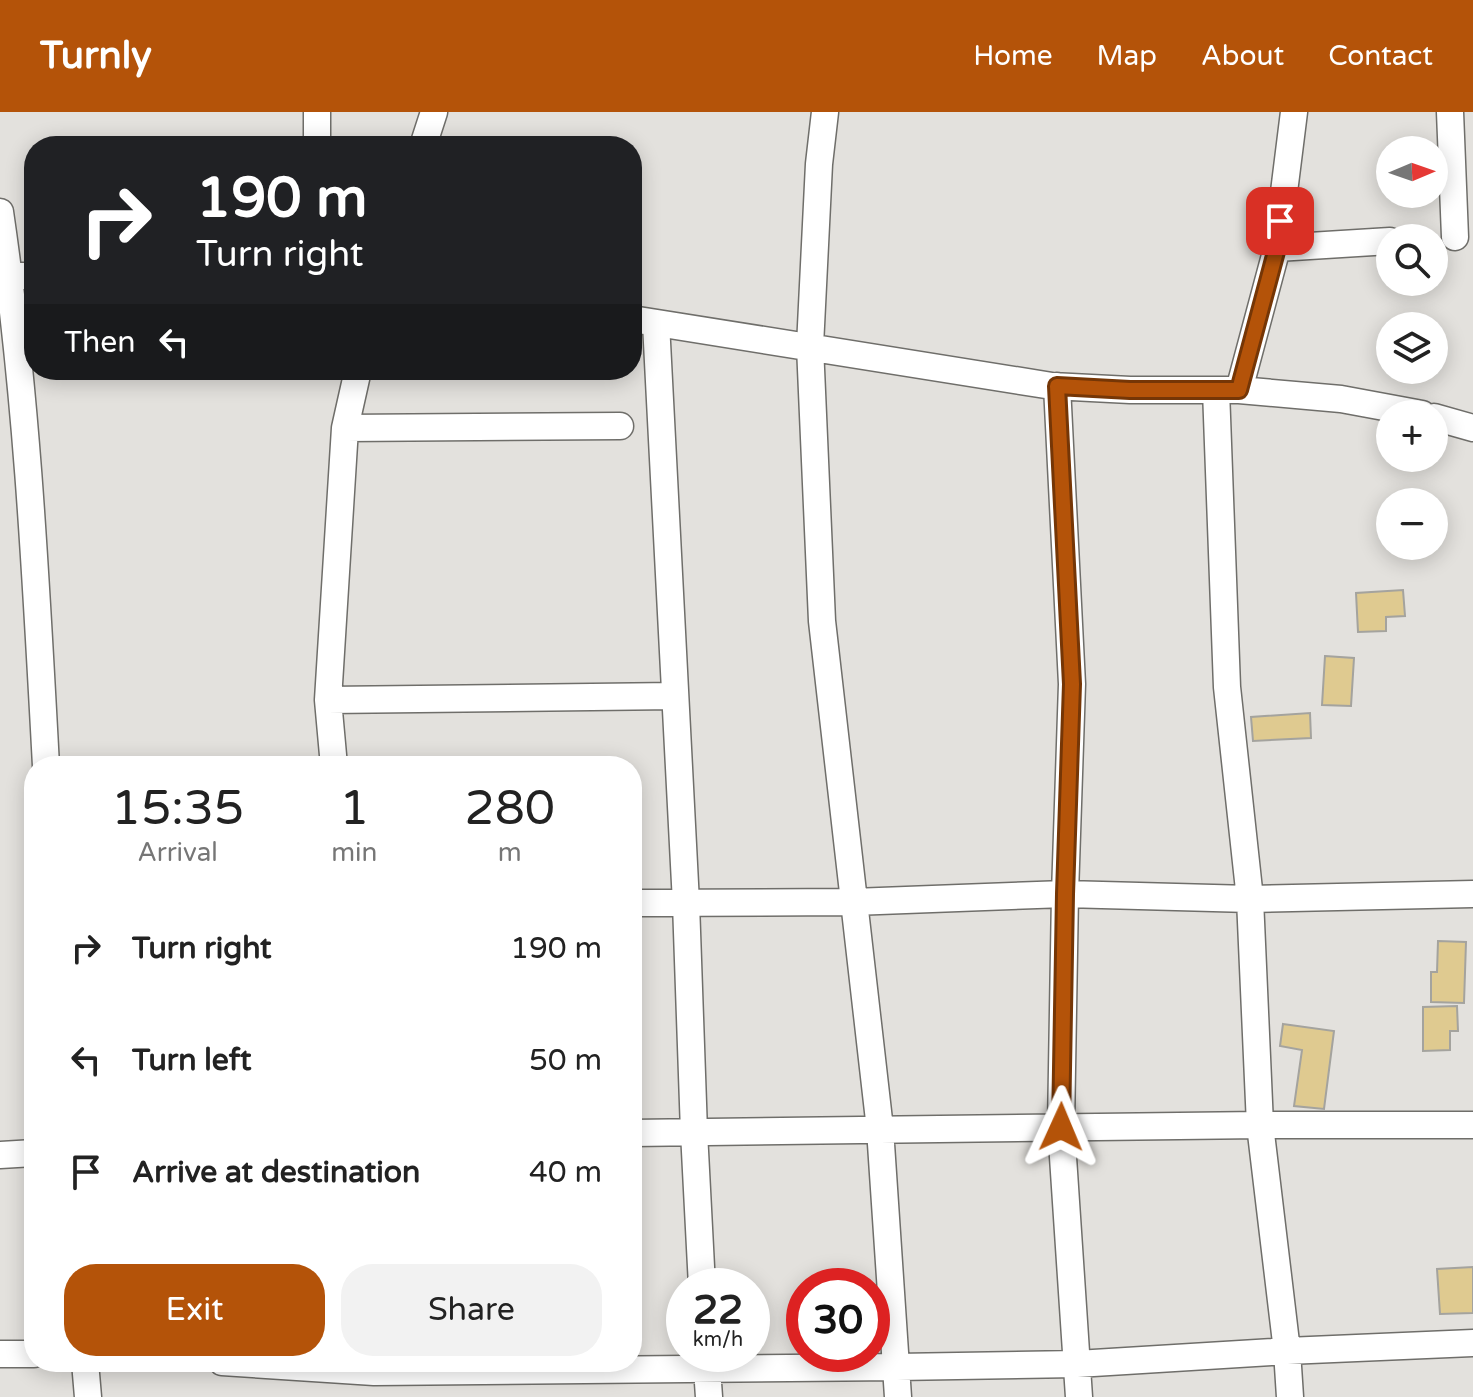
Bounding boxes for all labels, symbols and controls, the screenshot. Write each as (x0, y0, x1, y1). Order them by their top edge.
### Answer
text: Turnly (40, 33, 152, 79)
text: Home (973, 39, 1053, 73)
text: Map (1097, 39, 1157, 73)
text: About (1201, 39, 1284, 73)
text: Contact (1328, 39, 1433, 73)
north arrow (1376, 136, 1448, 208)
map controls (1376, 136, 1448, 560)
text: 190 m (196, 165, 367, 232)
icon: right (64, 168, 168, 272)
pin (1246, 187, 1314, 255)
icon: arrive (1258, 199, 1302, 243)
button: search (1376, 224, 1448, 296)
text: Turn right (196, 233, 363, 276)
button: layers (1376, 312, 1448, 384)
icon: left (152, 320, 196, 364)
text: Then (64, 324, 136, 361)
button: + (1376, 400, 1448, 472)
button: − (1376, 488, 1448, 560)
text: 15:35 (111, 780, 244, 838)
text: 1 (339, 780, 369, 838)
text: 280 (464, 780, 555, 838)
text: Arrival (137, 837, 218, 868)
text: min (331, 837, 377, 868)
text: m (498, 837, 522, 868)
icon: right (64, 926, 108, 970)
text: Turn right (132, 930, 272, 967)
text: 190 m (510, 930, 602, 967)
icon: left (64, 1038, 108, 1082)
text: Turn left (132, 1042, 251, 1079)
text: 50 m (529, 1042, 602, 1079)
position arrow (1019, 1085, 1103, 1169)
icon: arrive (64, 1150, 108, 1194)
text: Arrive at destination (132, 1154, 420, 1191)
text: 40 m (529, 1154, 602, 1191)
button: Exit (64, 1264, 325, 1356)
button: Share (341, 1264, 602, 1356)
speed limit sign: 30 (786, 1268, 890, 1372)
text: 22 (693, 1286, 743, 1334)
text: km/h (693, 1328, 743, 1352)

